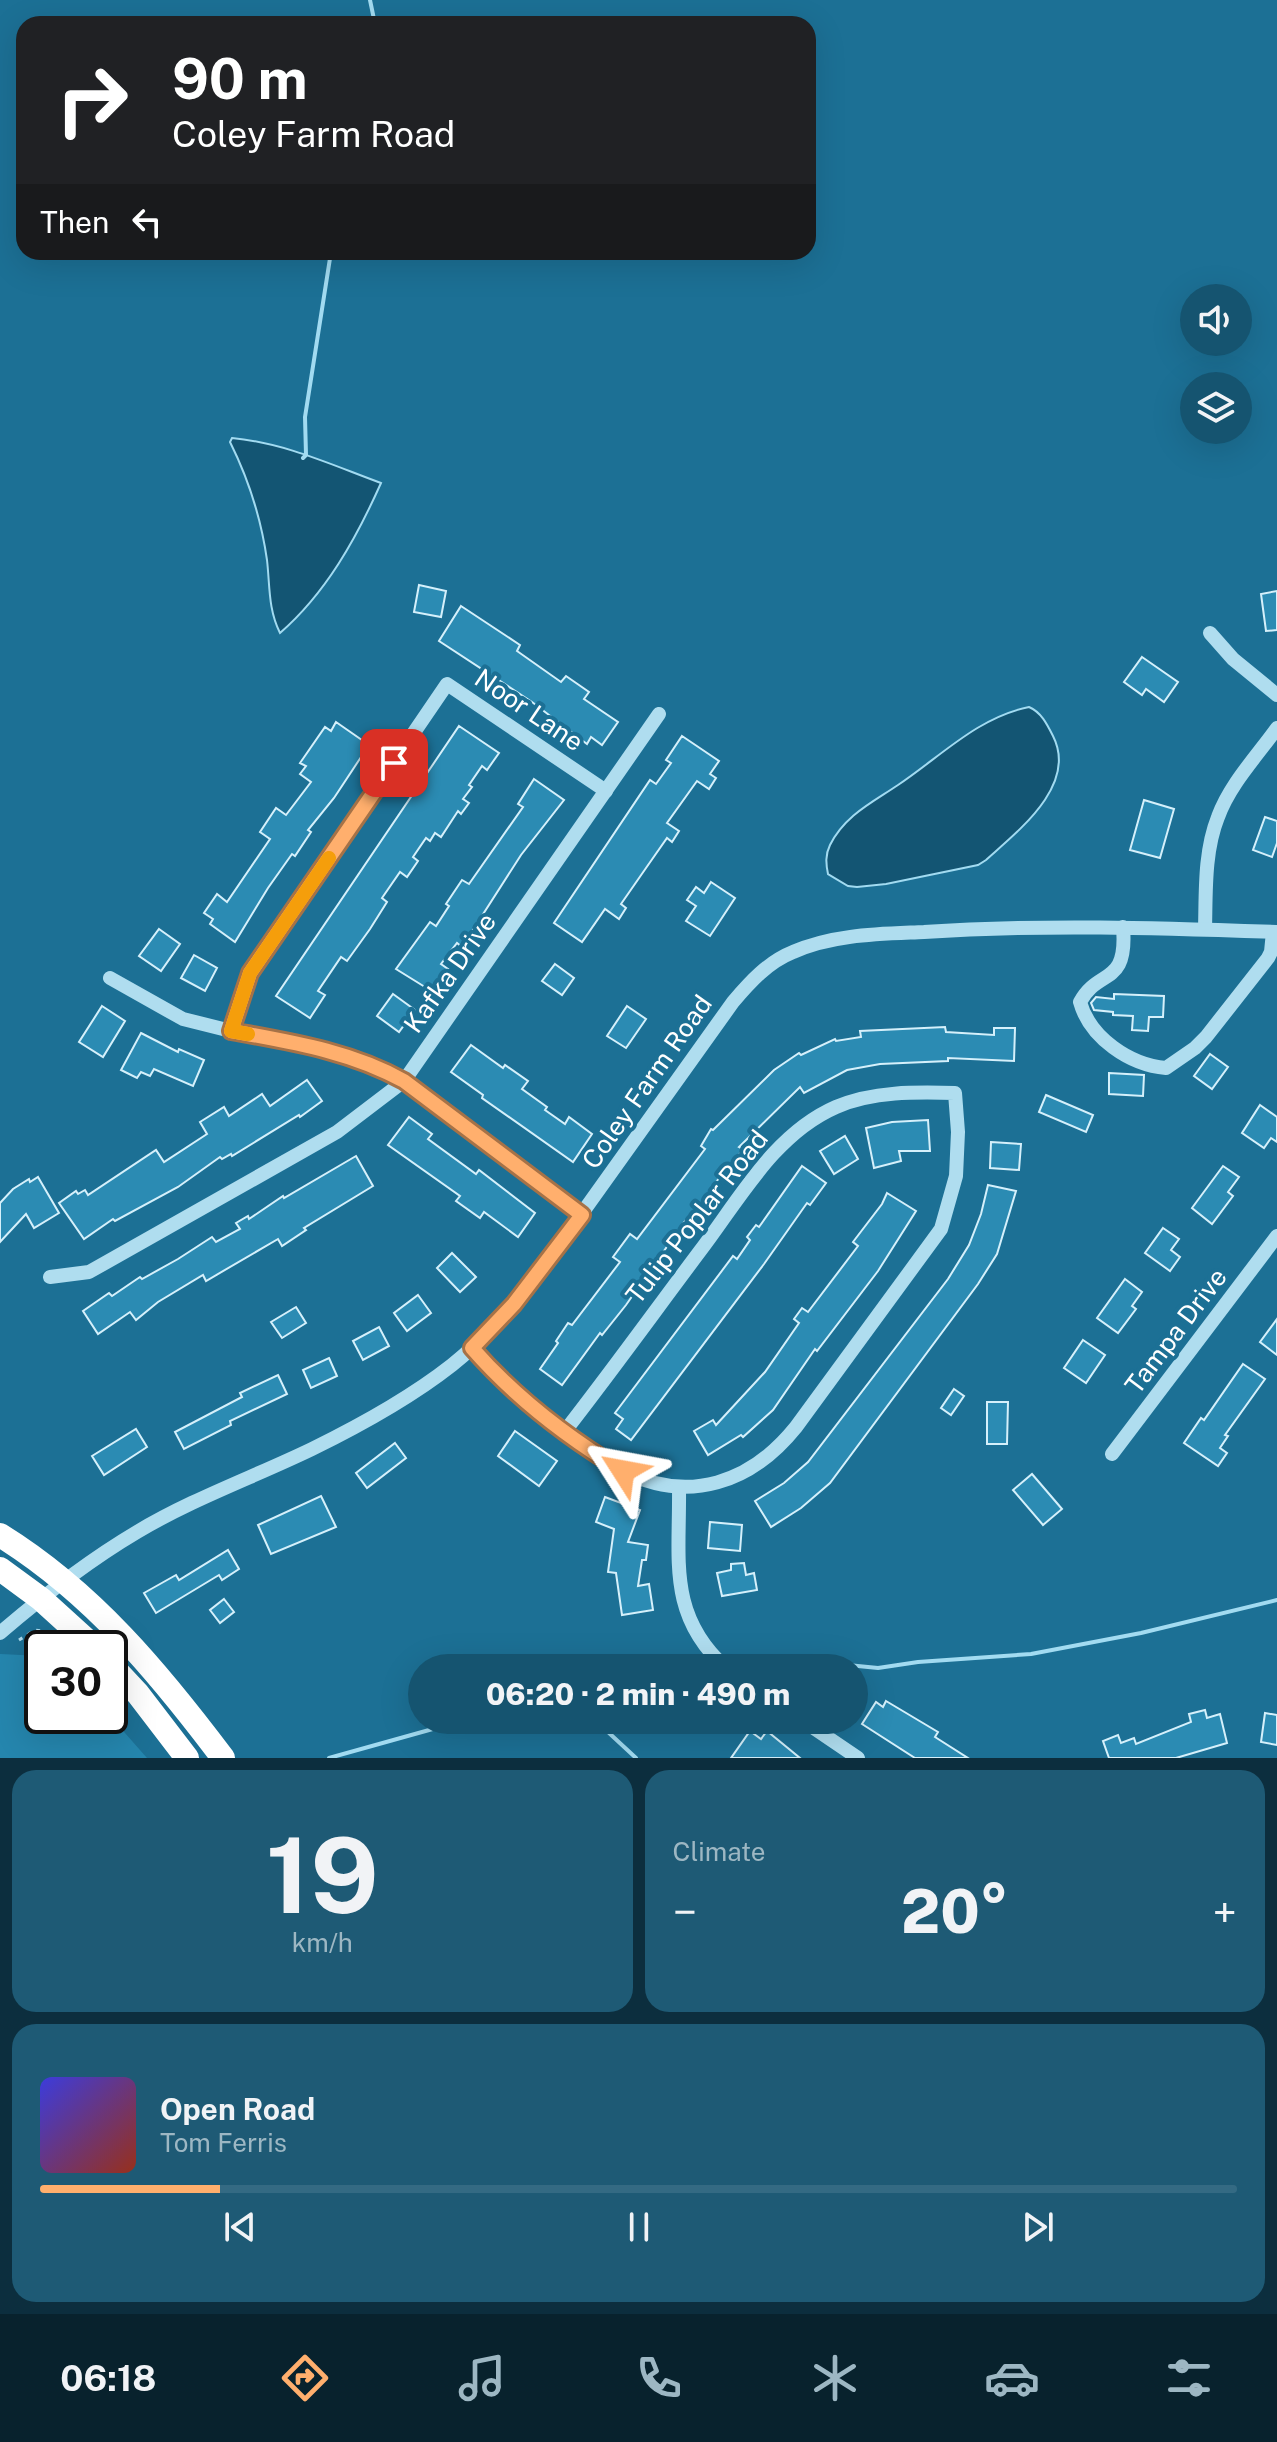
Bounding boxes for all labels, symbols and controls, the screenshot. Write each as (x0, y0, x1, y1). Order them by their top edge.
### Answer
text: 90 m (172, 46, 308, 112)
icon: right (40, 48, 144, 152)
text: Coley Farm Road (172, 113, 455, 155)
icon: left (125, 200, 169, 244)
text: Then (40, 204, 109, 240)
map controls (1180, 284, 1252, 444)
button: sound (1180, 284, 1252, 356)
button: layers (1180, 372, 1252, 444)
street label: Noor Lane (469, 662, 589, 757)
pin (360, 729, 428, 797)
icon: arrive (372, 741, 416, 785)
street label: Kafka Drive (397, 907, 502, 1039)
street label: Coley Farm Road (575, 989, 718, 1174)
street label: Tulip Poplar Road (619, 1124, 774, 1310)
street label: Tampa Drive (1118, 1262, 1233, 1400)
position arrow (581, 1429, 665, 1513)
speed limit sign: 30 (24, 1630, 128, 1734)
text: 06:20 · 2 min · 490 m (486, 1676, 790, 1712)
text: 19 (266, 1814, 379, 1936)
text: Climate (673, 1836, 766, 1867)
text: 20° (901, 1876, 1008, 1947)
text: − (673, 1886, 697, 1938)
text: + (1213, 1886, 1237, 1938)
text: km/h (292, 1927, 353, 1958)
text: Open Road (160, 2091, 315, 2127)
text: Tom Ferris (160, 2127, 287, 2158)
icon: previous (218, 2205, 262, 2249)
icon: pause (617, 2205, 661, 2249)
icon: next (1016, 2205, 1060, 2249)
icon: directions (277, 2350, 333, 2406)
icon: music (454, 2350, 510, 2406)
icon: phone (631, 2350, 687, 2406)
icon: climate (807, 2350, 863, 2406)
icon: car (984, 2350, 1040, 2406)
icon: filters (1161, 2350, 1217, 2406)
text: 06:18 (60, 2357, 156, 2399)

